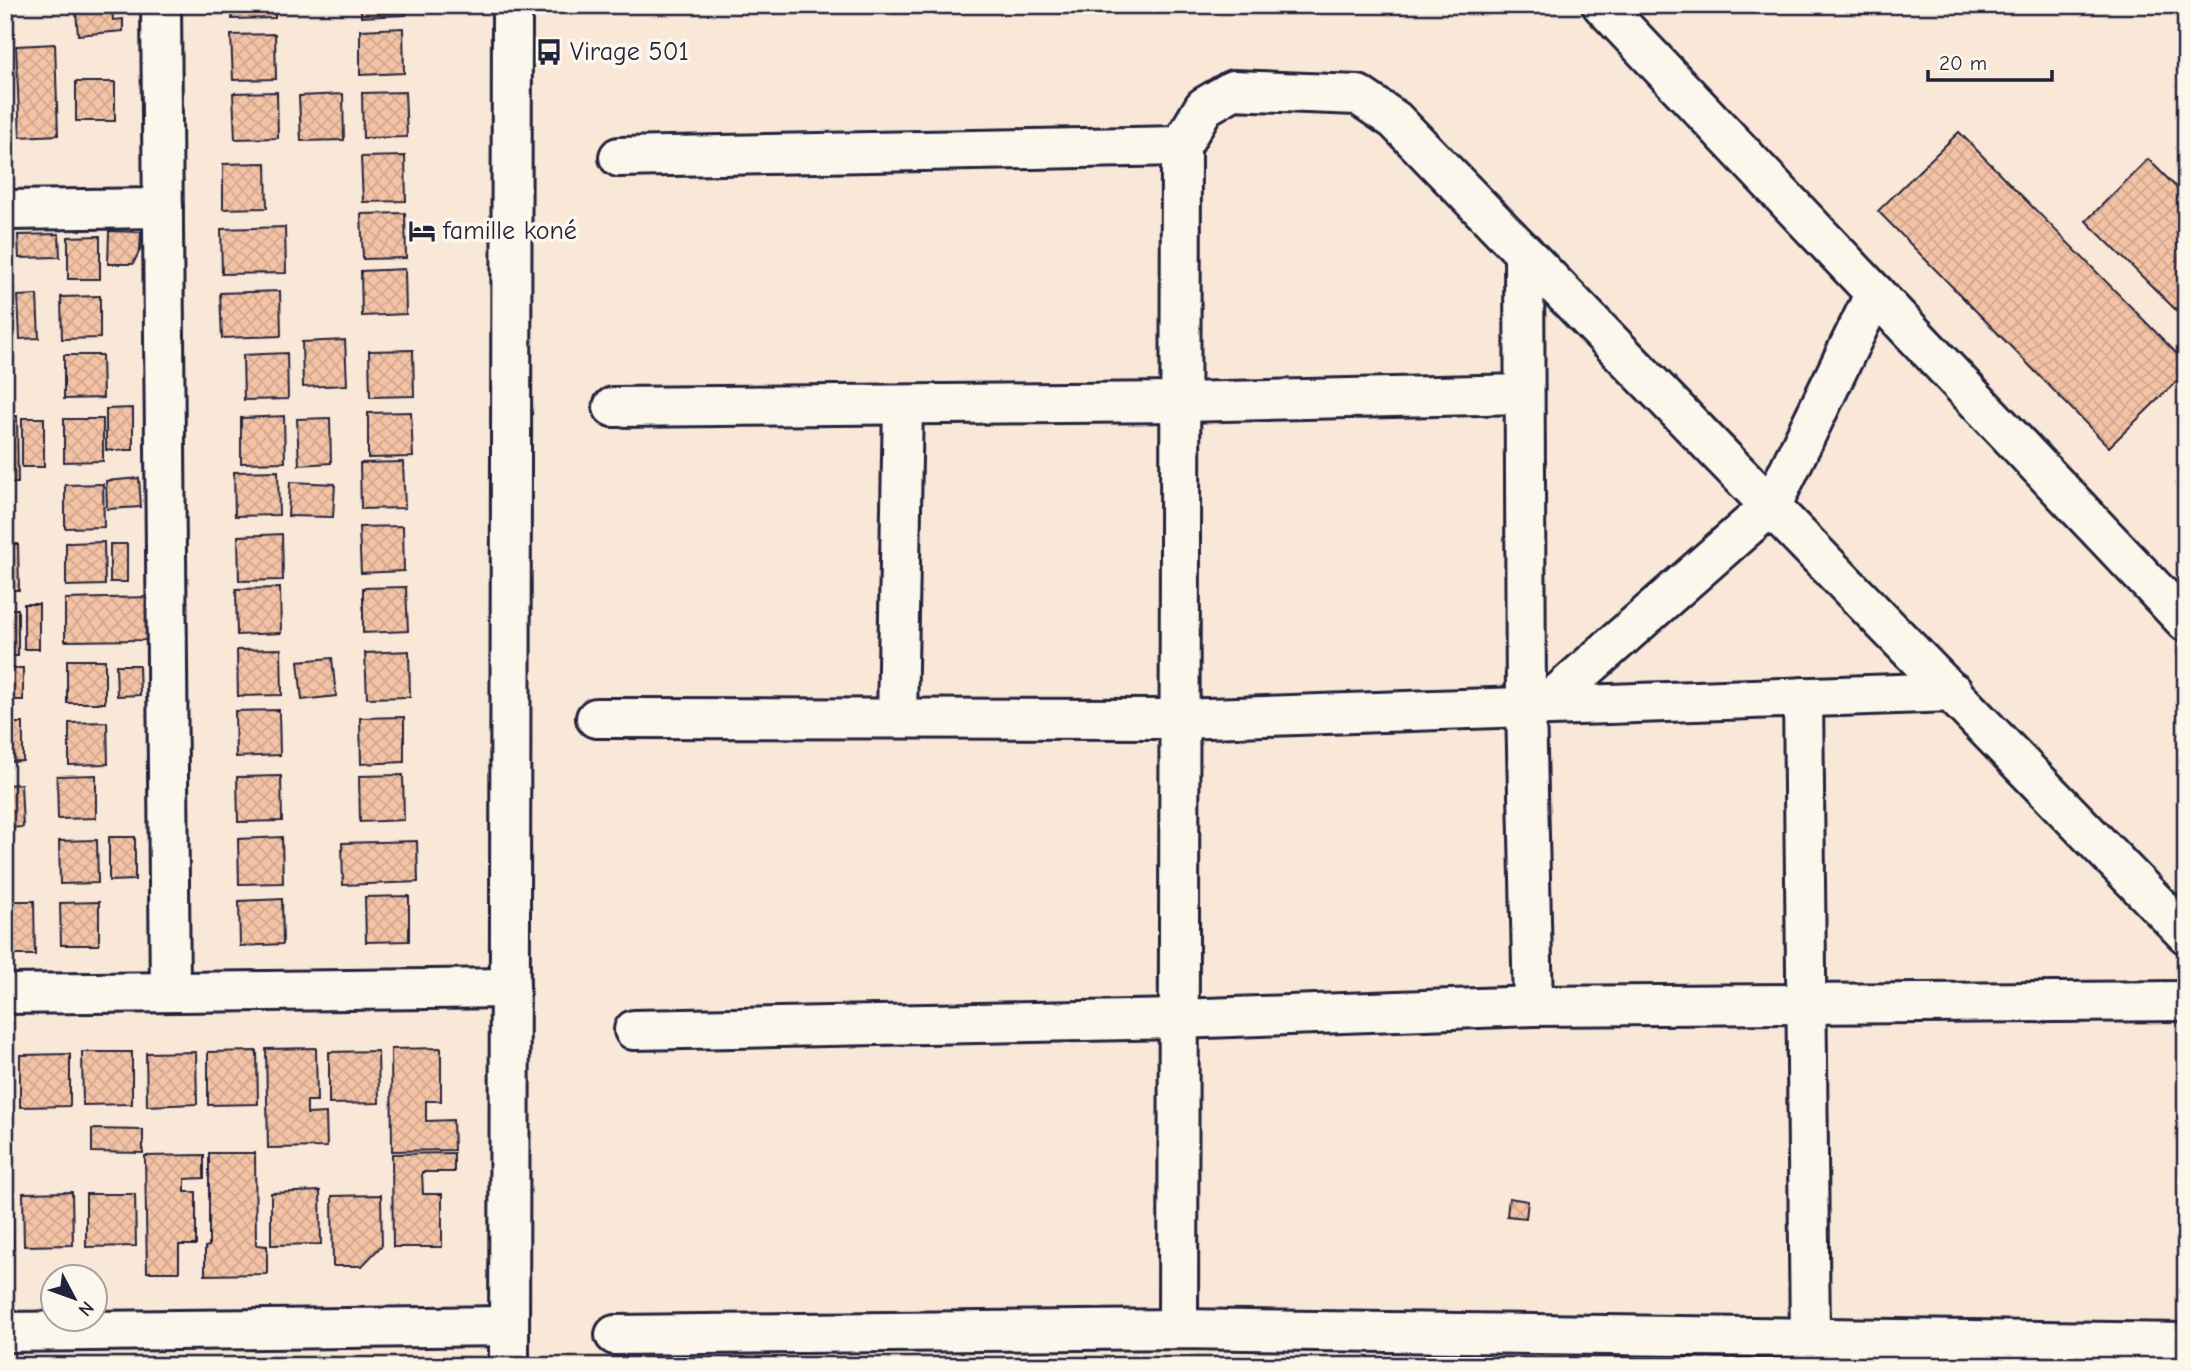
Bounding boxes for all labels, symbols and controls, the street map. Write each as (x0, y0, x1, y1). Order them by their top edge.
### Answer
bus stop icon: Virage 501 (534, 37, 564, 67)
place label: Virage 501 (570, 37, 689, 67)
scale bar (1928, 38, 2053, 82)
text: 20 m (1939, 51, 1987, 75)
hotel icon: famille koné (407, 216, 437, 246)
place label: famille koné (442, 216, 577, 246)
north arrow (38, 1262, 108, 1332)
text: N (74, 1297, 98, 1320)

